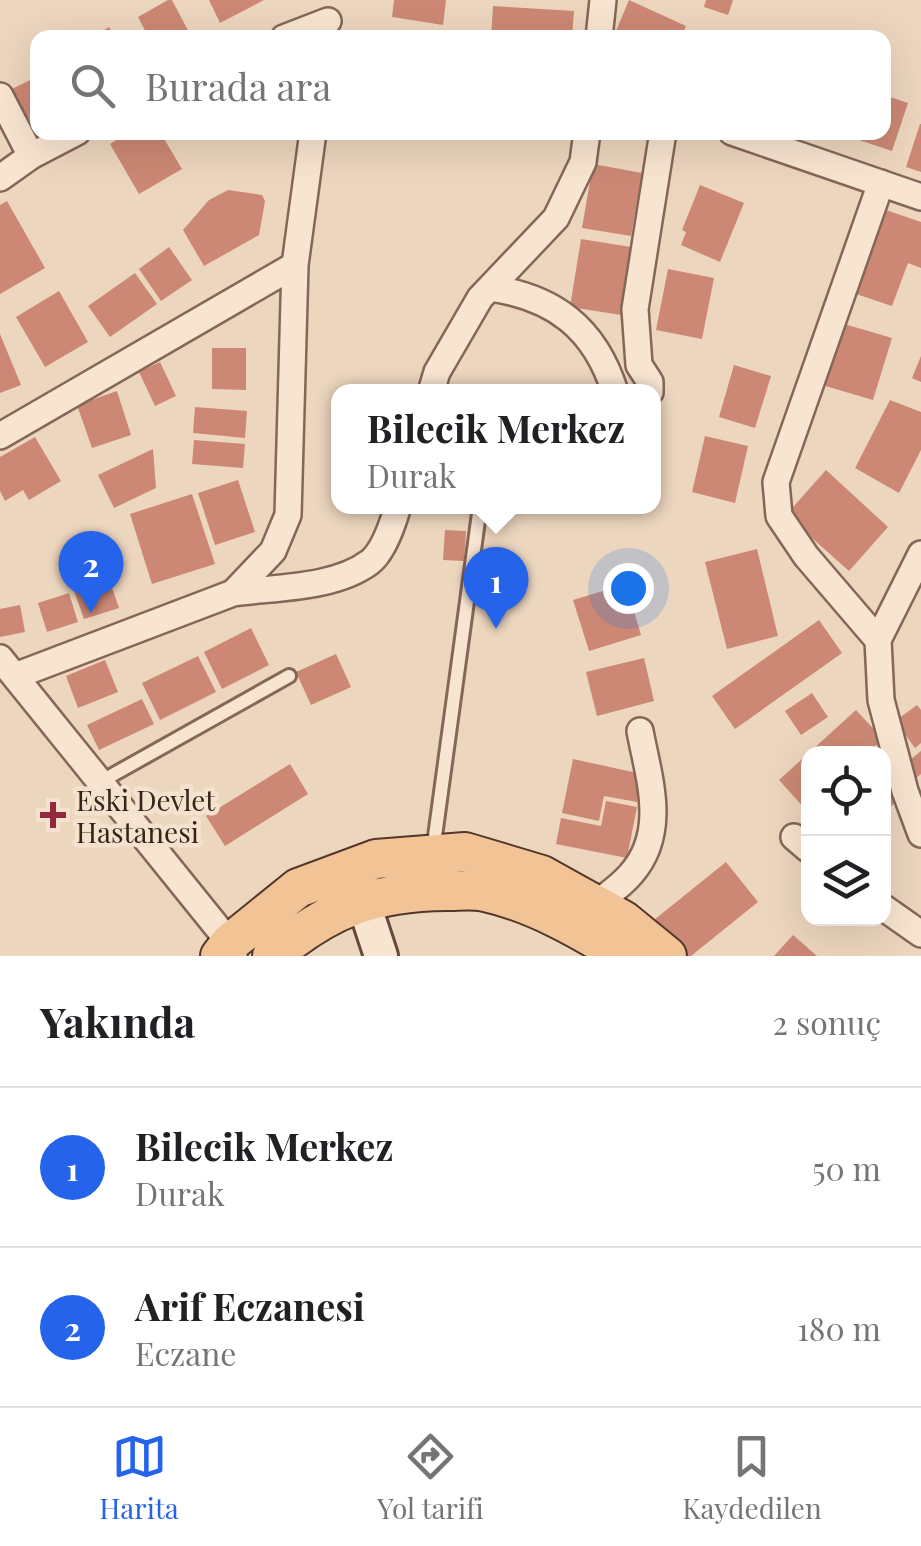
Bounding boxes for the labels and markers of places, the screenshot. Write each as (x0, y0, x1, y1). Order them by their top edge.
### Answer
pin: 2 (58, 530, 124, 613)
pin: 1 (464, 546, 528, 629)
place label: Eski Devlet Hastanesi (76, 781, 216, 850)
marker: Eski Devlet Hastanesi (40, 802, 66, 828)

